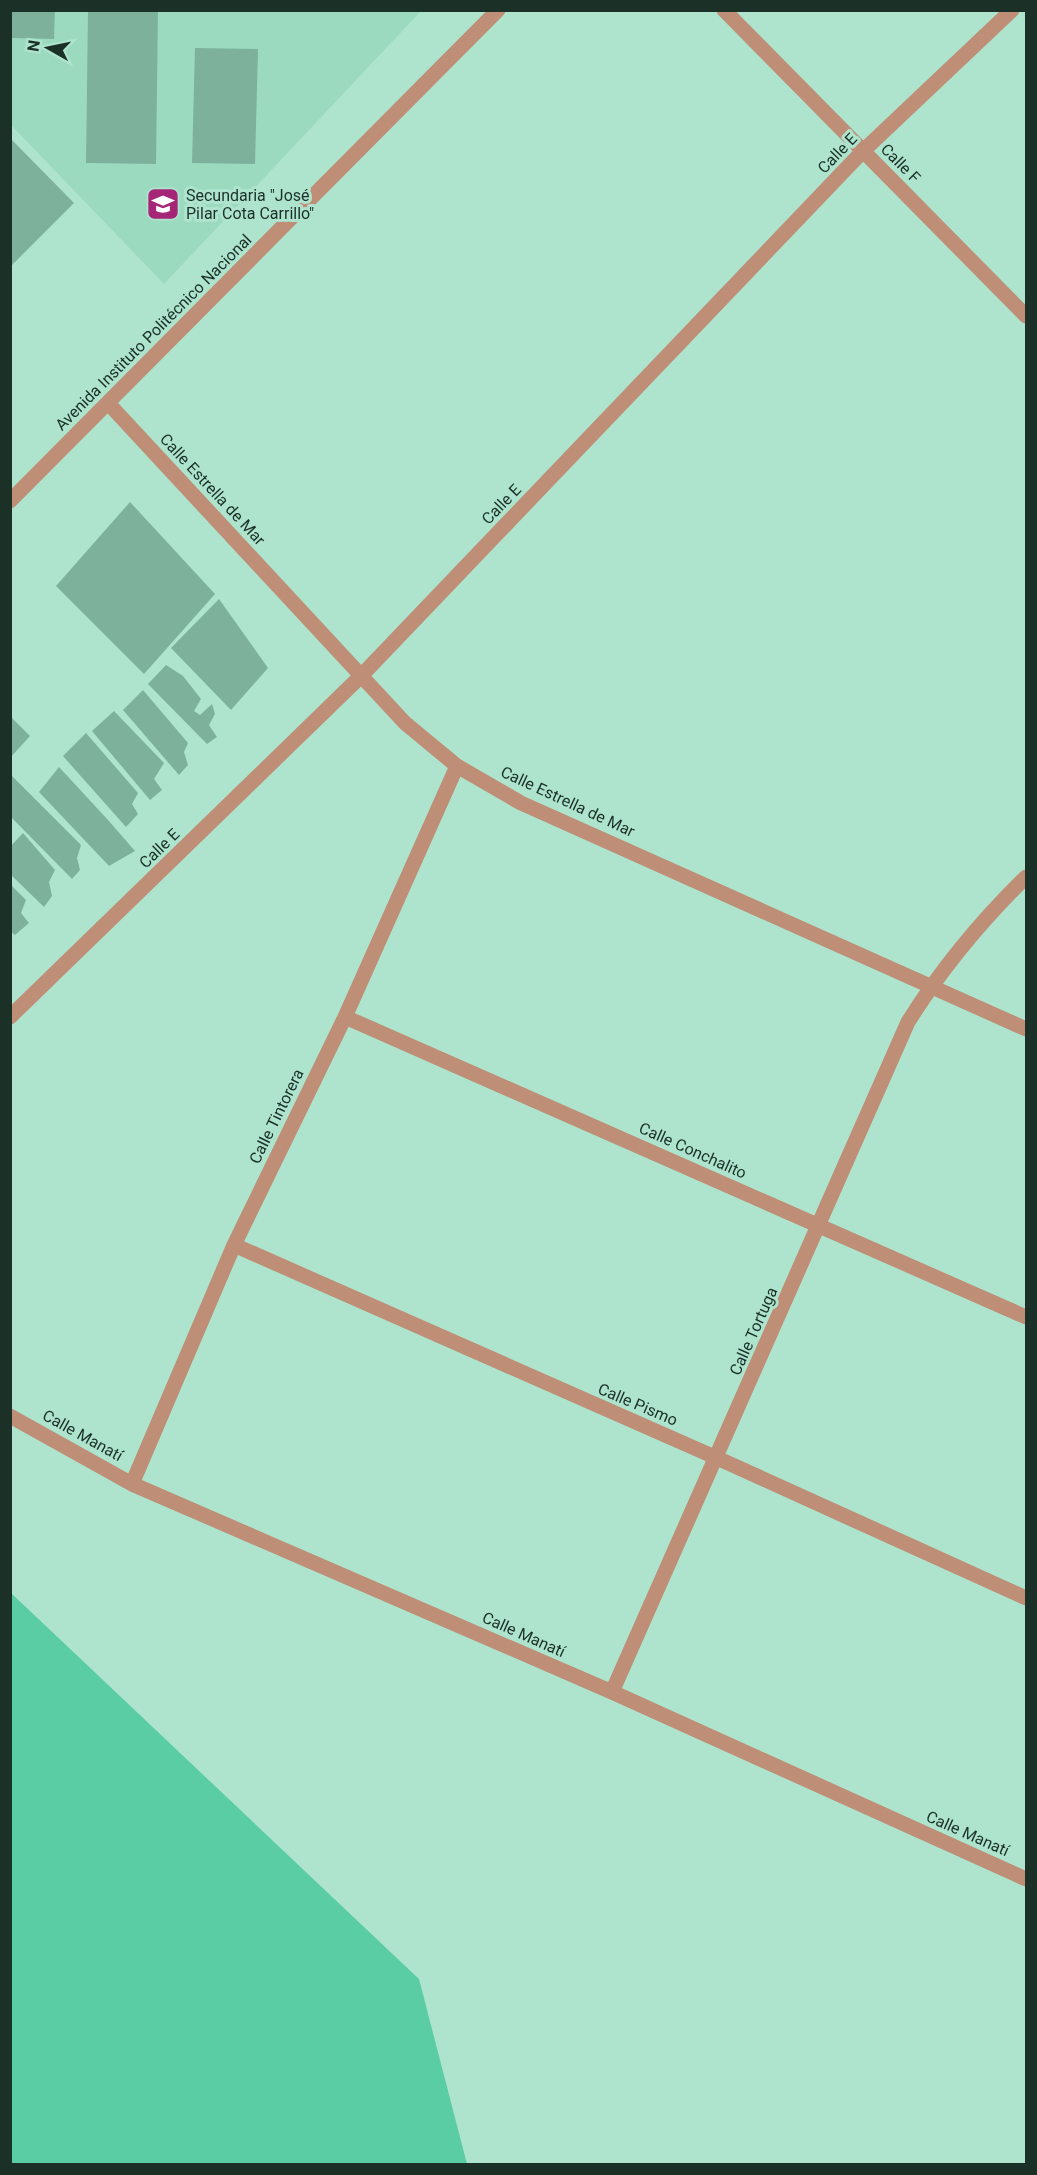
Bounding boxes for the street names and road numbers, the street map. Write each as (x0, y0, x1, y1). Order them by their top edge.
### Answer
street label: Calle E (814, 129, 861, 177)
street label: Calle F (877, 140, 925, 187)
street label: Avenida Instituto Politécnico Nacional (51, 230, 255, 434)
street label: Calle Estrella de Mar (156, 430, 270, 550)
street label: Calle E (478, 480, 525, 528)
street label: Calle Estrella de Mar (498, 762, 638, 841)
street label: Calle E (135, 825, 183, 872)
street label: Calle Tintorera (245, 1066, 308, 1167)
street label: Calle Conchalito (636, 1118, 749, 1183)
street label: Calle Tortuga (726, 1284, 781, 1378)
street label: Calle Pismo (595, 1379, 681, 1430)
street label: Calle Manatí (39, 1406, 127, 1466)
street label: Calle Manatí (479, 1608, 569, 1662)
street label: Calle Manatí (923, 1807, 1013, 1861)

